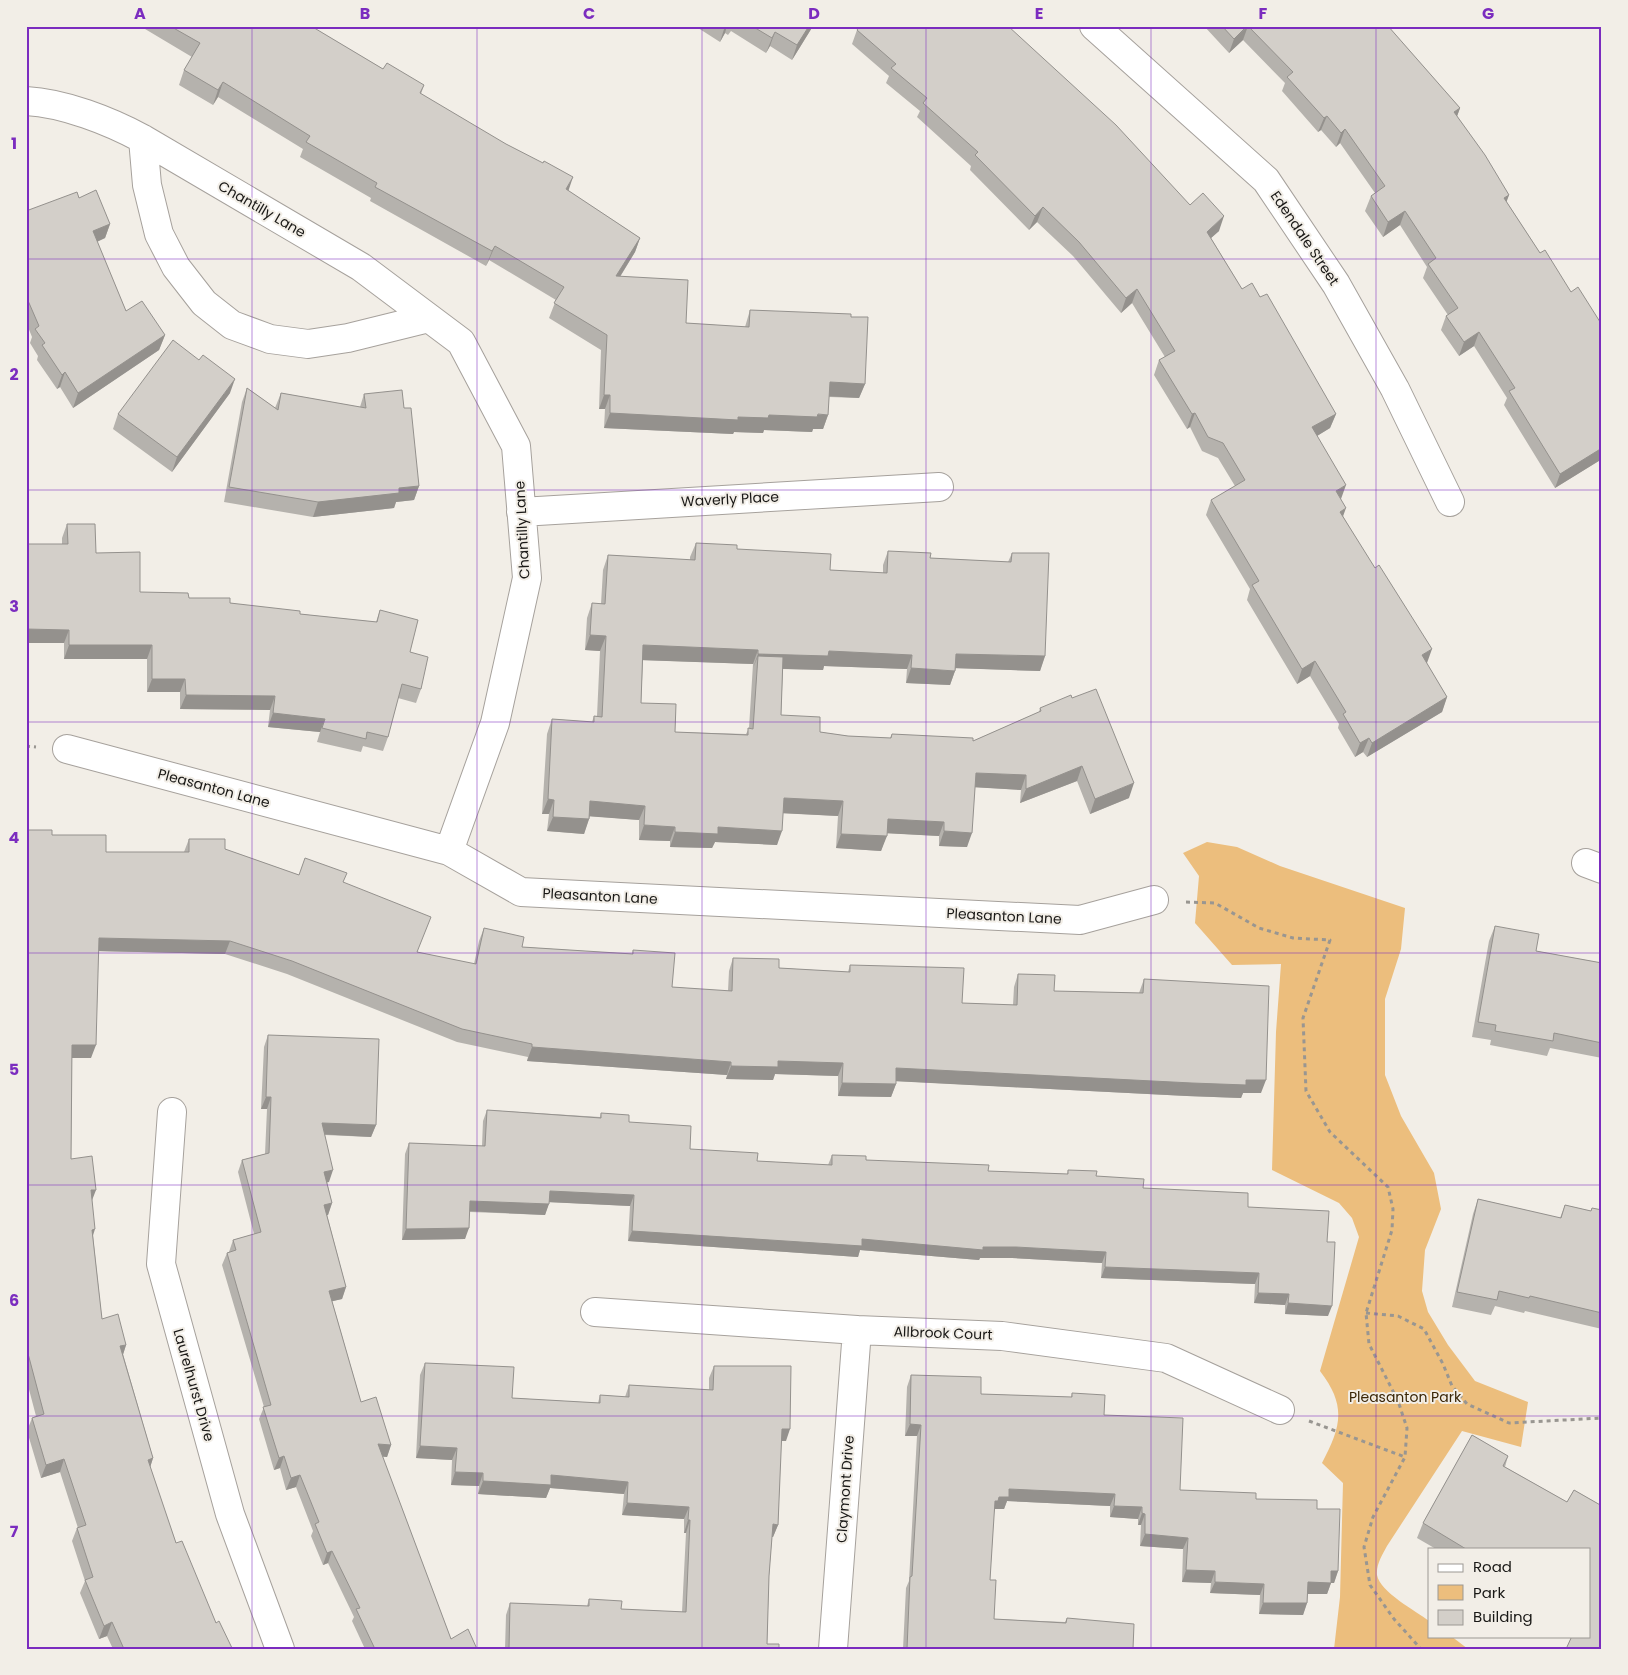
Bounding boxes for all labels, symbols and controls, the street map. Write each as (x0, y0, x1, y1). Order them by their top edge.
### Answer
text: A (134, 2, 146, 25)
text: B (360, 2, 370, 25)
text: C (583, 2, 595, 25)
text: D (808, 2, 820, 25)
text: E (1035, 2, 1043, 25)
text: F (1259, 2, 1268, 25)
text: G (1482, 2, 1494, 25)
text: 1 (11, 132, 17, 155)
street label: Chantilly Lane (214, 176, 310, 242)
street label: Edendale Street (1266, 187, 1344, 289)
text: 2 (9, 363, 19, 386)
street label: Chantilly Lane (509, 480, 535, 580)
street label: Waverly Place (680, 486, 780, 512)
text: 3 (9, 595, 19, 618)
street label: Pleasanton Lane (156, 763, 273, 813)
text: 4 (9, 826, 20, 849)
street label: Pleasanton Lane (542, 883, 658, 909)
street label: Pleasanton Lane (946, 903, 1062, 929)
text: 5 (9, 1058, 19, 1081)
text: 6 (9, 1289, 19, 1312)
street label: Allbrook Court (893, 1321, 993, 1345)
street label: Laurelhurst Drive (168, 1326, 220, 1444)
park label: Pleasanton Park (1349, 1387, 1462, 1407)
street label: Claymont Drive (831, 1434, 859, 1544)
text: 7 (10, 1520, 19, 1543)
legend (1428, 1548, 1590, 1638)
text: Road (1473, 1556, 1512, 1577)
text: Park (1473, 1582, 1505, 1603)
text: Building (1473, 1606, 1533, 1627)

